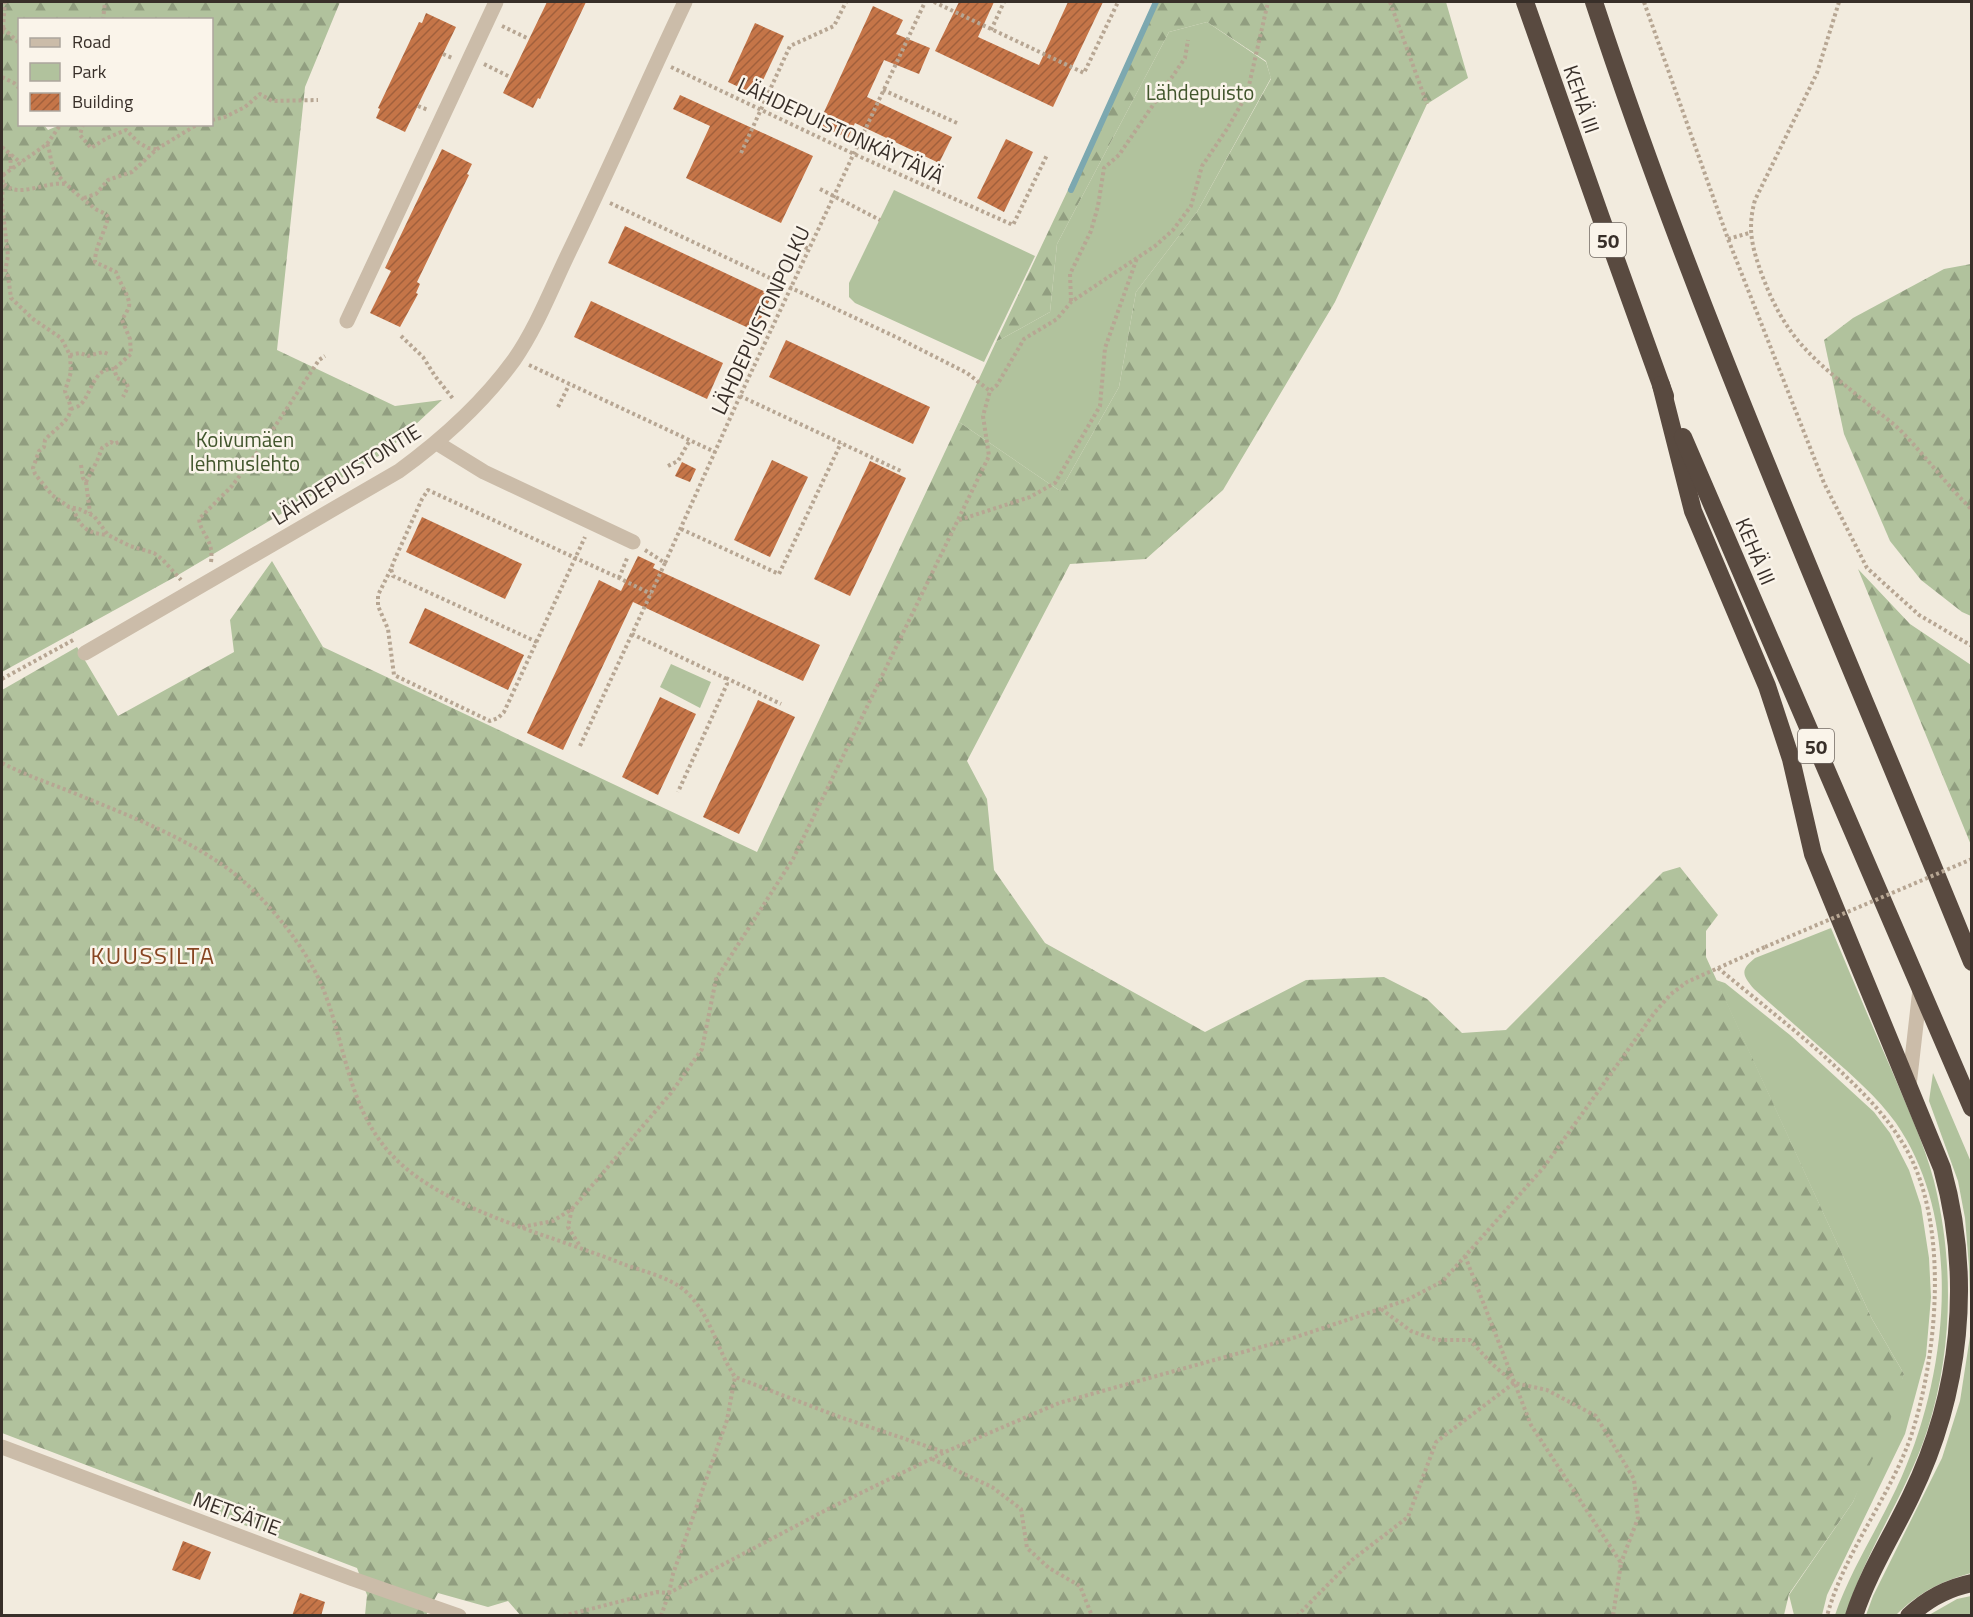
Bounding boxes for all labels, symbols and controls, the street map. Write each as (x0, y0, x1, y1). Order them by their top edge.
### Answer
legend (18, 18, 213, 126)
text: Road (72, 28, 111, 55)
text: Park (72, 58, 107, 85)
street label: KEHÄ III (1555, 61, 1609, 137)
street label: LÄHDEPUISTONKÄYTÄVÄ (733, 68, 950, 192)
park label: Lähdepuisto (1146, 76, 1254, 108)
text: Building (72, 88, 133, 115)
street label: LÄHDEPUISTONPOLKU (702, 220, 818, 420)
road number: 50 (1590, 223, 1626, 257)
street label: LÄHDEPUISTONTIE (265, 415, 427, 533)
park label: Koivumäen lehmuslehto (190, 423, 300, 479)
street label: KEHÄ III (1728, 512, 1784, 590)
road number: 50 (1798, 729, 1834, 763)
district label: KUUSSILTA (90, 937, 216, 973)
street label: METSÄTIE (189, 1482, 285, 1544)

